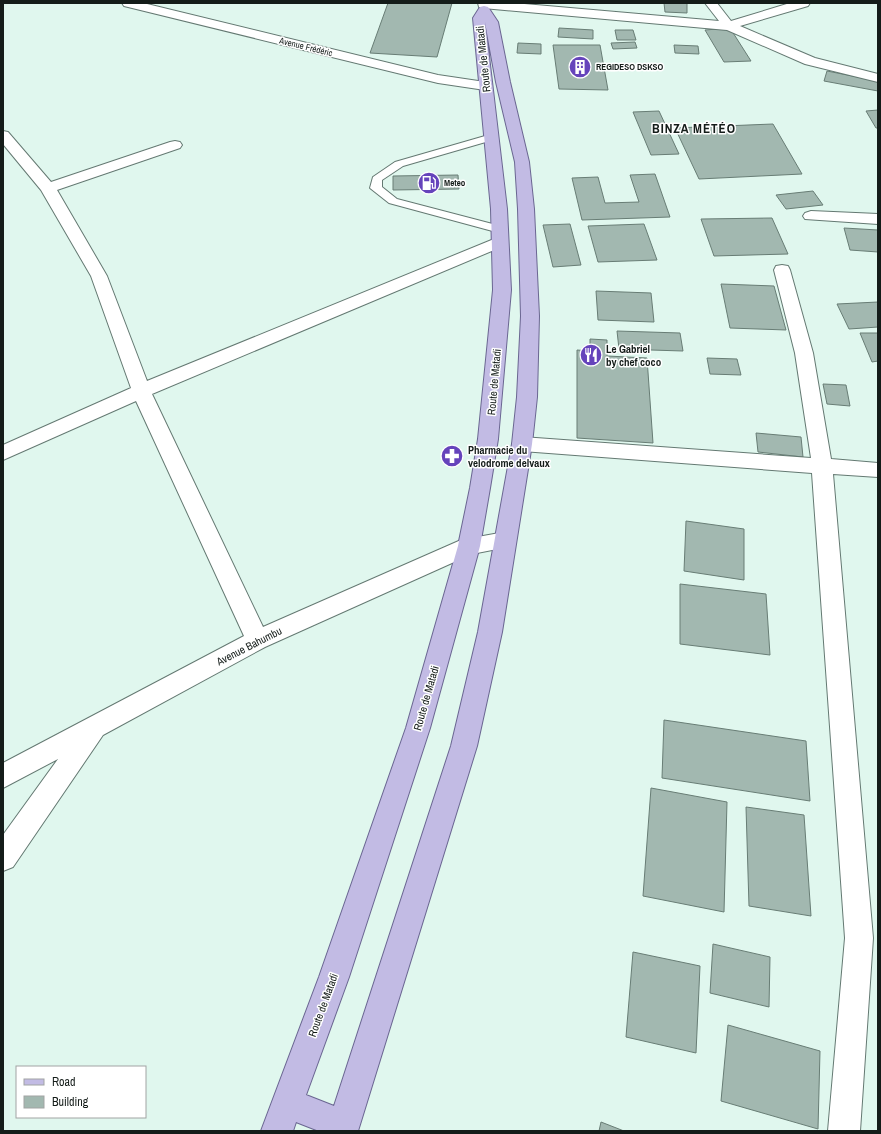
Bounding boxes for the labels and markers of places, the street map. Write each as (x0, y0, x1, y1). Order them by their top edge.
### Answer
building icon: REGIDESO DSKSO (567, 54, 593, 80)
place label: REGIDESO DSKSO (596, 61, 664, 73)
fuel station icon: Meteo (416, 170, 442, 196)
place label: Meteo (444, 177, 466, 189)
restaurant icon: Le Gabriel by chef coco (578, 342, 604, 368)
place label: Le Gabriel by chef coco (606, 342, 662, 369)
pharmacy icon: Pharmacie du velodrome delvaux (439, 443, 465, 469)
place label: Pharmacie du velodrome delvaux (468, 443, 550, 470)

